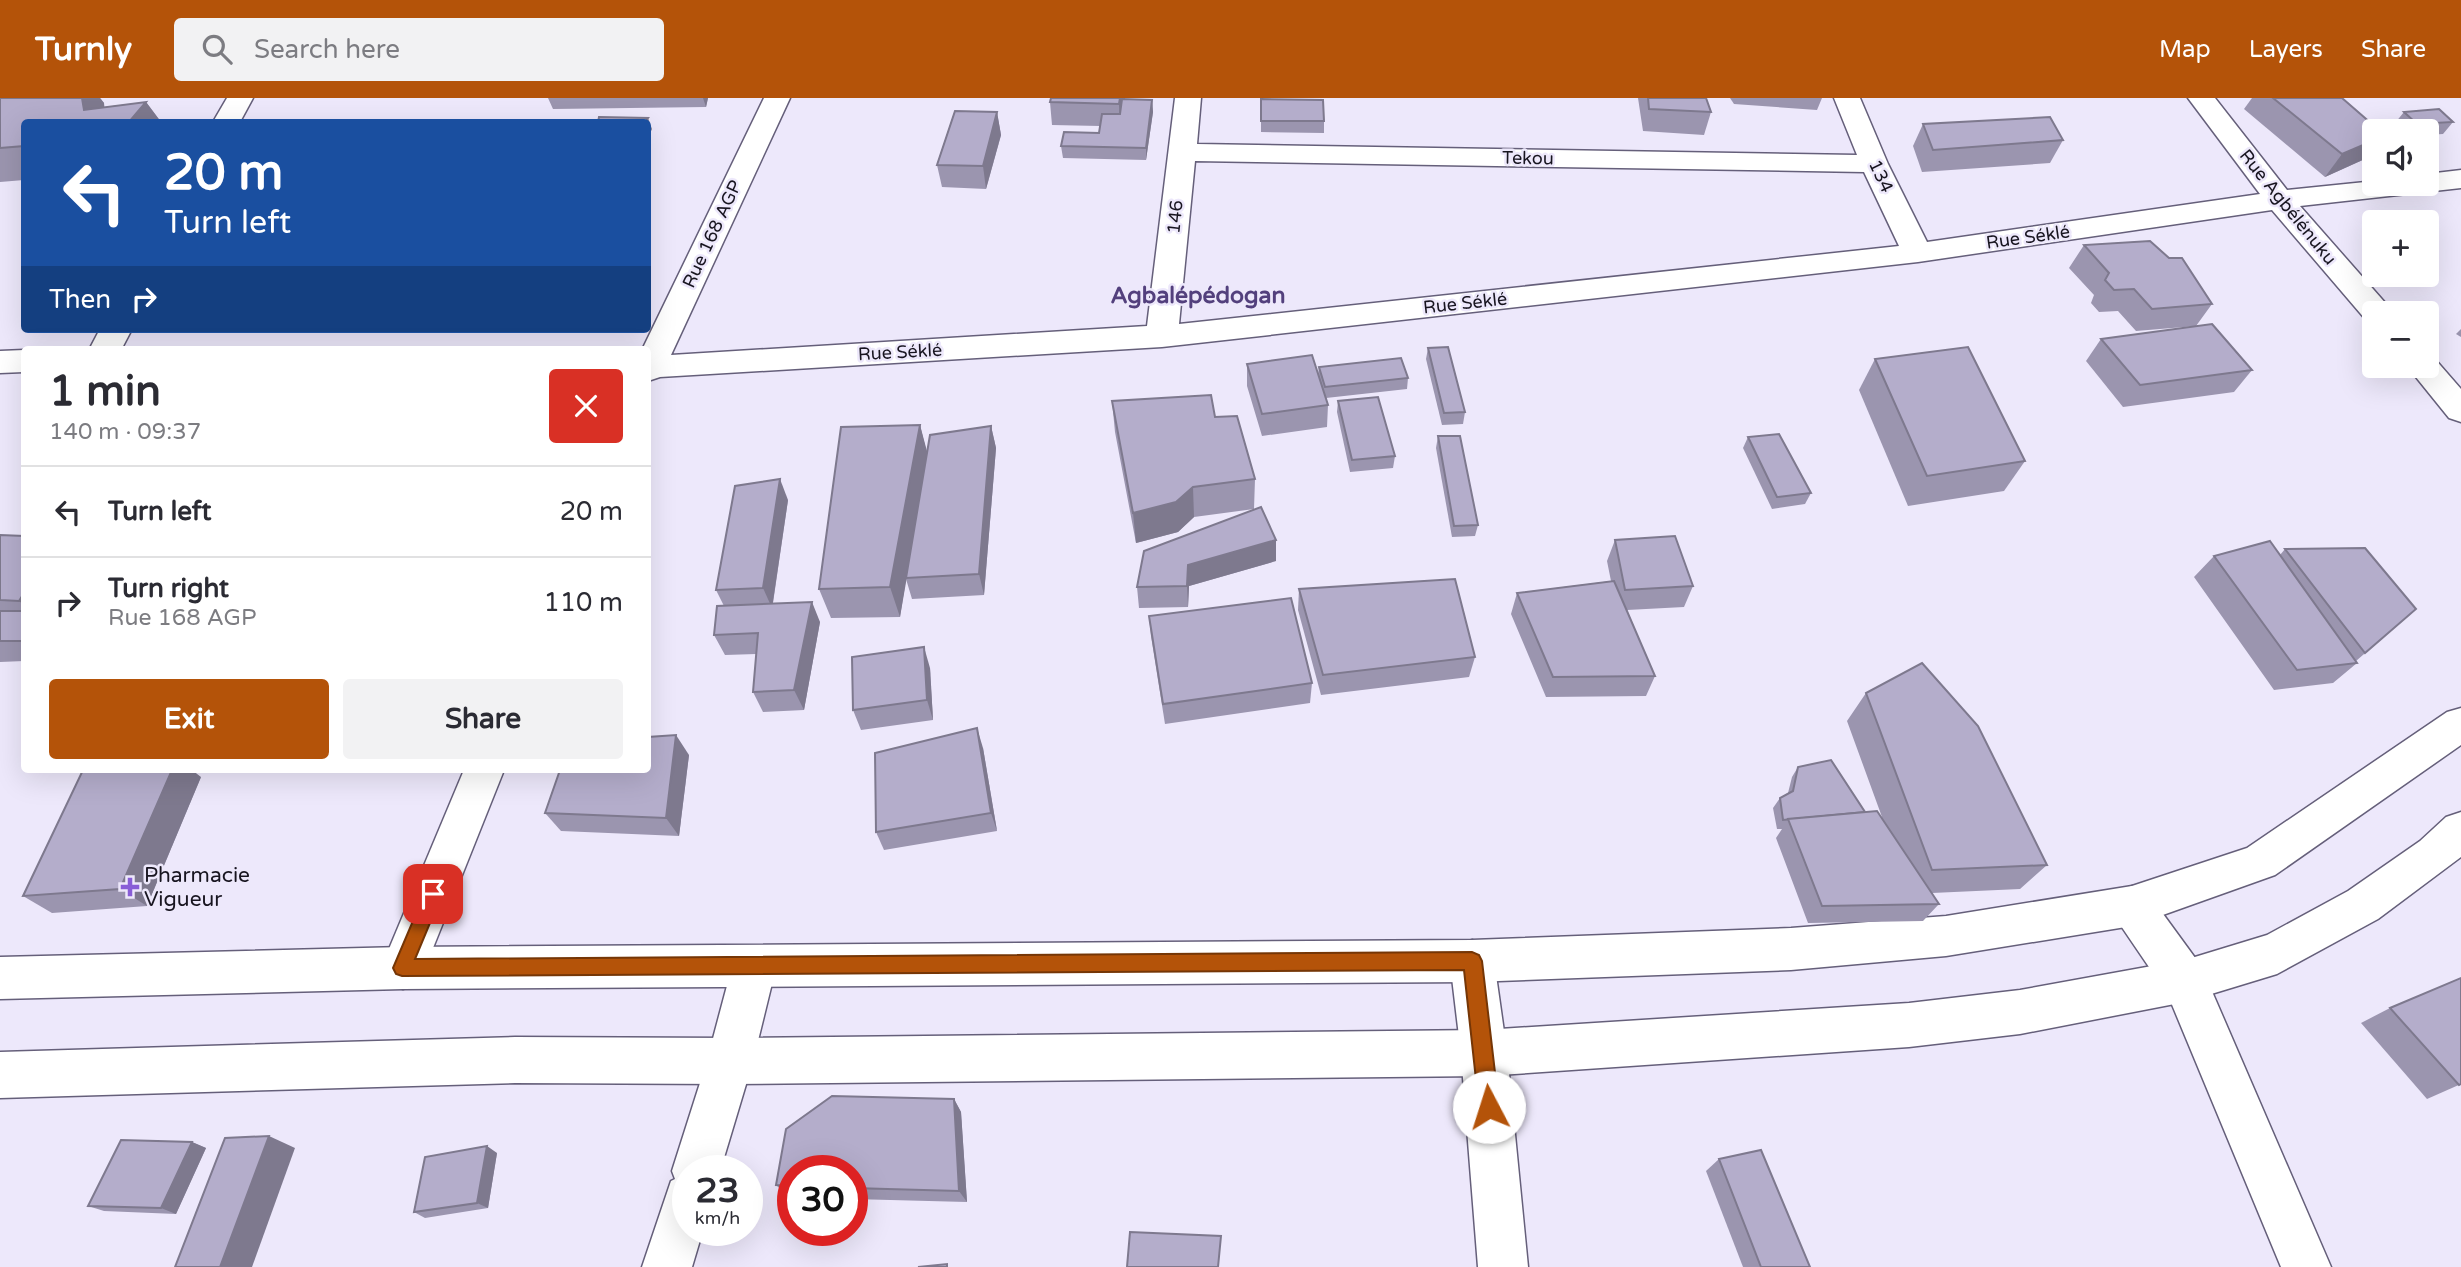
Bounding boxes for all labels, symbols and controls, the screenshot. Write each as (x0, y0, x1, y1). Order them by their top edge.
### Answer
search box (174, 18, 664, 81)
text: Turnly (35, 30, 132, 69)
icon: search (198, 30, 236, 68)
text: Search here (254, 34, 400, 65)
text: Map (2159, 35, 2211, 64)
text: Layers (2249, 35, 2323, 64)
text: Share (2361, 35, 2426, 64)
map controls (2362, 119, 2439, 378)
button: sound (2362, 119, 2439, 196)
text: 20 m (164, 144, 283, 203)
street label: Rue Agbélénuku (2235, 145, 2341, 269)
icon: left (49, 147, 140, 238)
street label: Tekou (1502, 147, 1554, 169)
street label: 134 (1864, 156, 1898, 196)
street label: Rue 168 AGP (677, 177, 747, 291)
street label: 146 (1162, 199, 1188, 235)
text: Turn left (164, 204, 291, 242)
button: + (2362, 210, 2439, 287)
street label: Rue Séklé (1985, 220, 2071, 254)
icon: right (125, 280, 163, 318)
district label: Agbalépédogan (1110, 282, 1286, 310)
text: Then (49, 284, 111, 315)
street label: Rue Séklé (1422, 288, 1508, 318)
button: − (2362, 301, 2439, 378)
street label: Rue Séklé (857, 339, 943, 365)
text: 1 min (49, 366, 161, 417)
button: close (549, 369, 623, 443)
text: 140 m · 09:37 (49, 418, 201, 446)
icon: left (49, 493, 87, 531)
text: Turn left (108, 496, 211, 527)
text: 20 m (560, 496, 623, 527)
text: Turn right (108, 573, 229, 604)
icon: right (49, 584, 87, 622)
text: 110 m (543, 587, 623, 618)
text: Rue 168 AGP (108, 604, 256, 632)
button: Exit (49, 679, 329, 759)
button: Share (343, 679, 623, 759)
place label: Pharmacie Vigueur (144, 863, 250, 912)
pin (403, 864, 463, 924)
icon: arrive (414, 875, 452, 913)
marker: Pharmacie Vigueur (122, 879, 138, 895)
position arrow (1452, 1070, 1526, 1144)
speed limit sign: 30 (777, 1155, 868, 1246)
text: 23 (696, 1170, 739, 1212)
text: km/h (695, 1207, 740, 1229)

